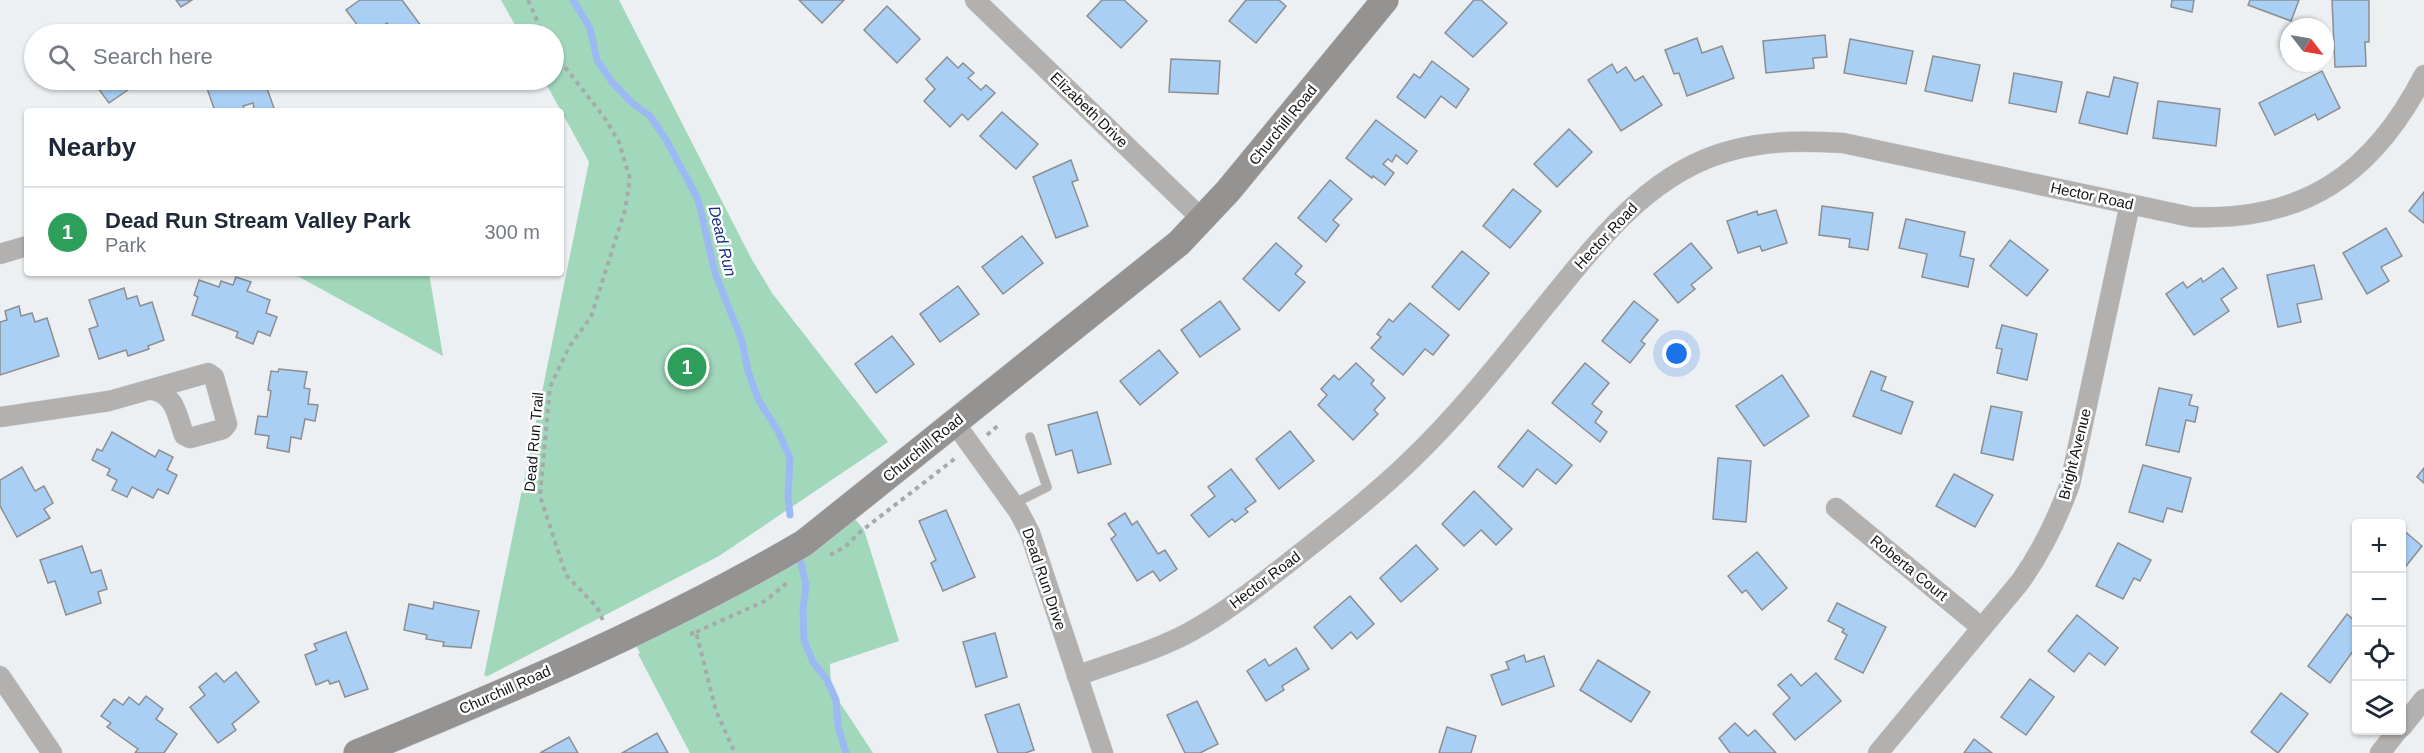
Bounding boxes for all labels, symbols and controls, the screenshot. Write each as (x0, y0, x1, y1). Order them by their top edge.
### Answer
north arrow (2280, 18, 2334, 72)
search box (24, 24, 564, 90)
icon: search (45, 41, 78, 74)
text: Search here (93, 44, 213, 69)
street label: Elizabeth Drive (1047, 68, 1132, 151)
street label: Churchill Road (1245, 81, 1320, 168)
text: Nearby (48, 132, 136, 162)
street label: Hector Road (2049, 178, 2135, 213)
street label: Hector Road (1571, 199, 1641, 272)
water label: Dead Run (706, 204, 740, 278)
text: Dead Run Stream Valley Park (105, 208, 411, 233)
text: 1 (62, 221, 73, 243)
text: 300 m (484, 221, 540, 243)
text: Park (105, 234, 146, 256)
your location (1662, 339, 1691, 368)
pin: 1 (668, 344, 706, 389)
street label: Dead Run Trail (521, 391, 546, 493)
street label: Bright Avenue (2055, 407, 2094, 501)
street label: Churchill Road (879, 410, 966, 485)
map controls (2352, 519, 2406, 735)
button: + (2352, 519, 2406, 573)
street label: Dead Run Drive (1019, 526, 1070, 632)
street label: Roberta Court (1867, 531, 1952, 604)
street label: Hector Road (1226, 547, 1303, 612)
button: − (2352, 573, 2406, 627)
button: locate (2352, 627, 2406, 681)
street label: Churchill Road (456, 662, 553, 717)
button: layers (2352, 681, 2406, 735)

